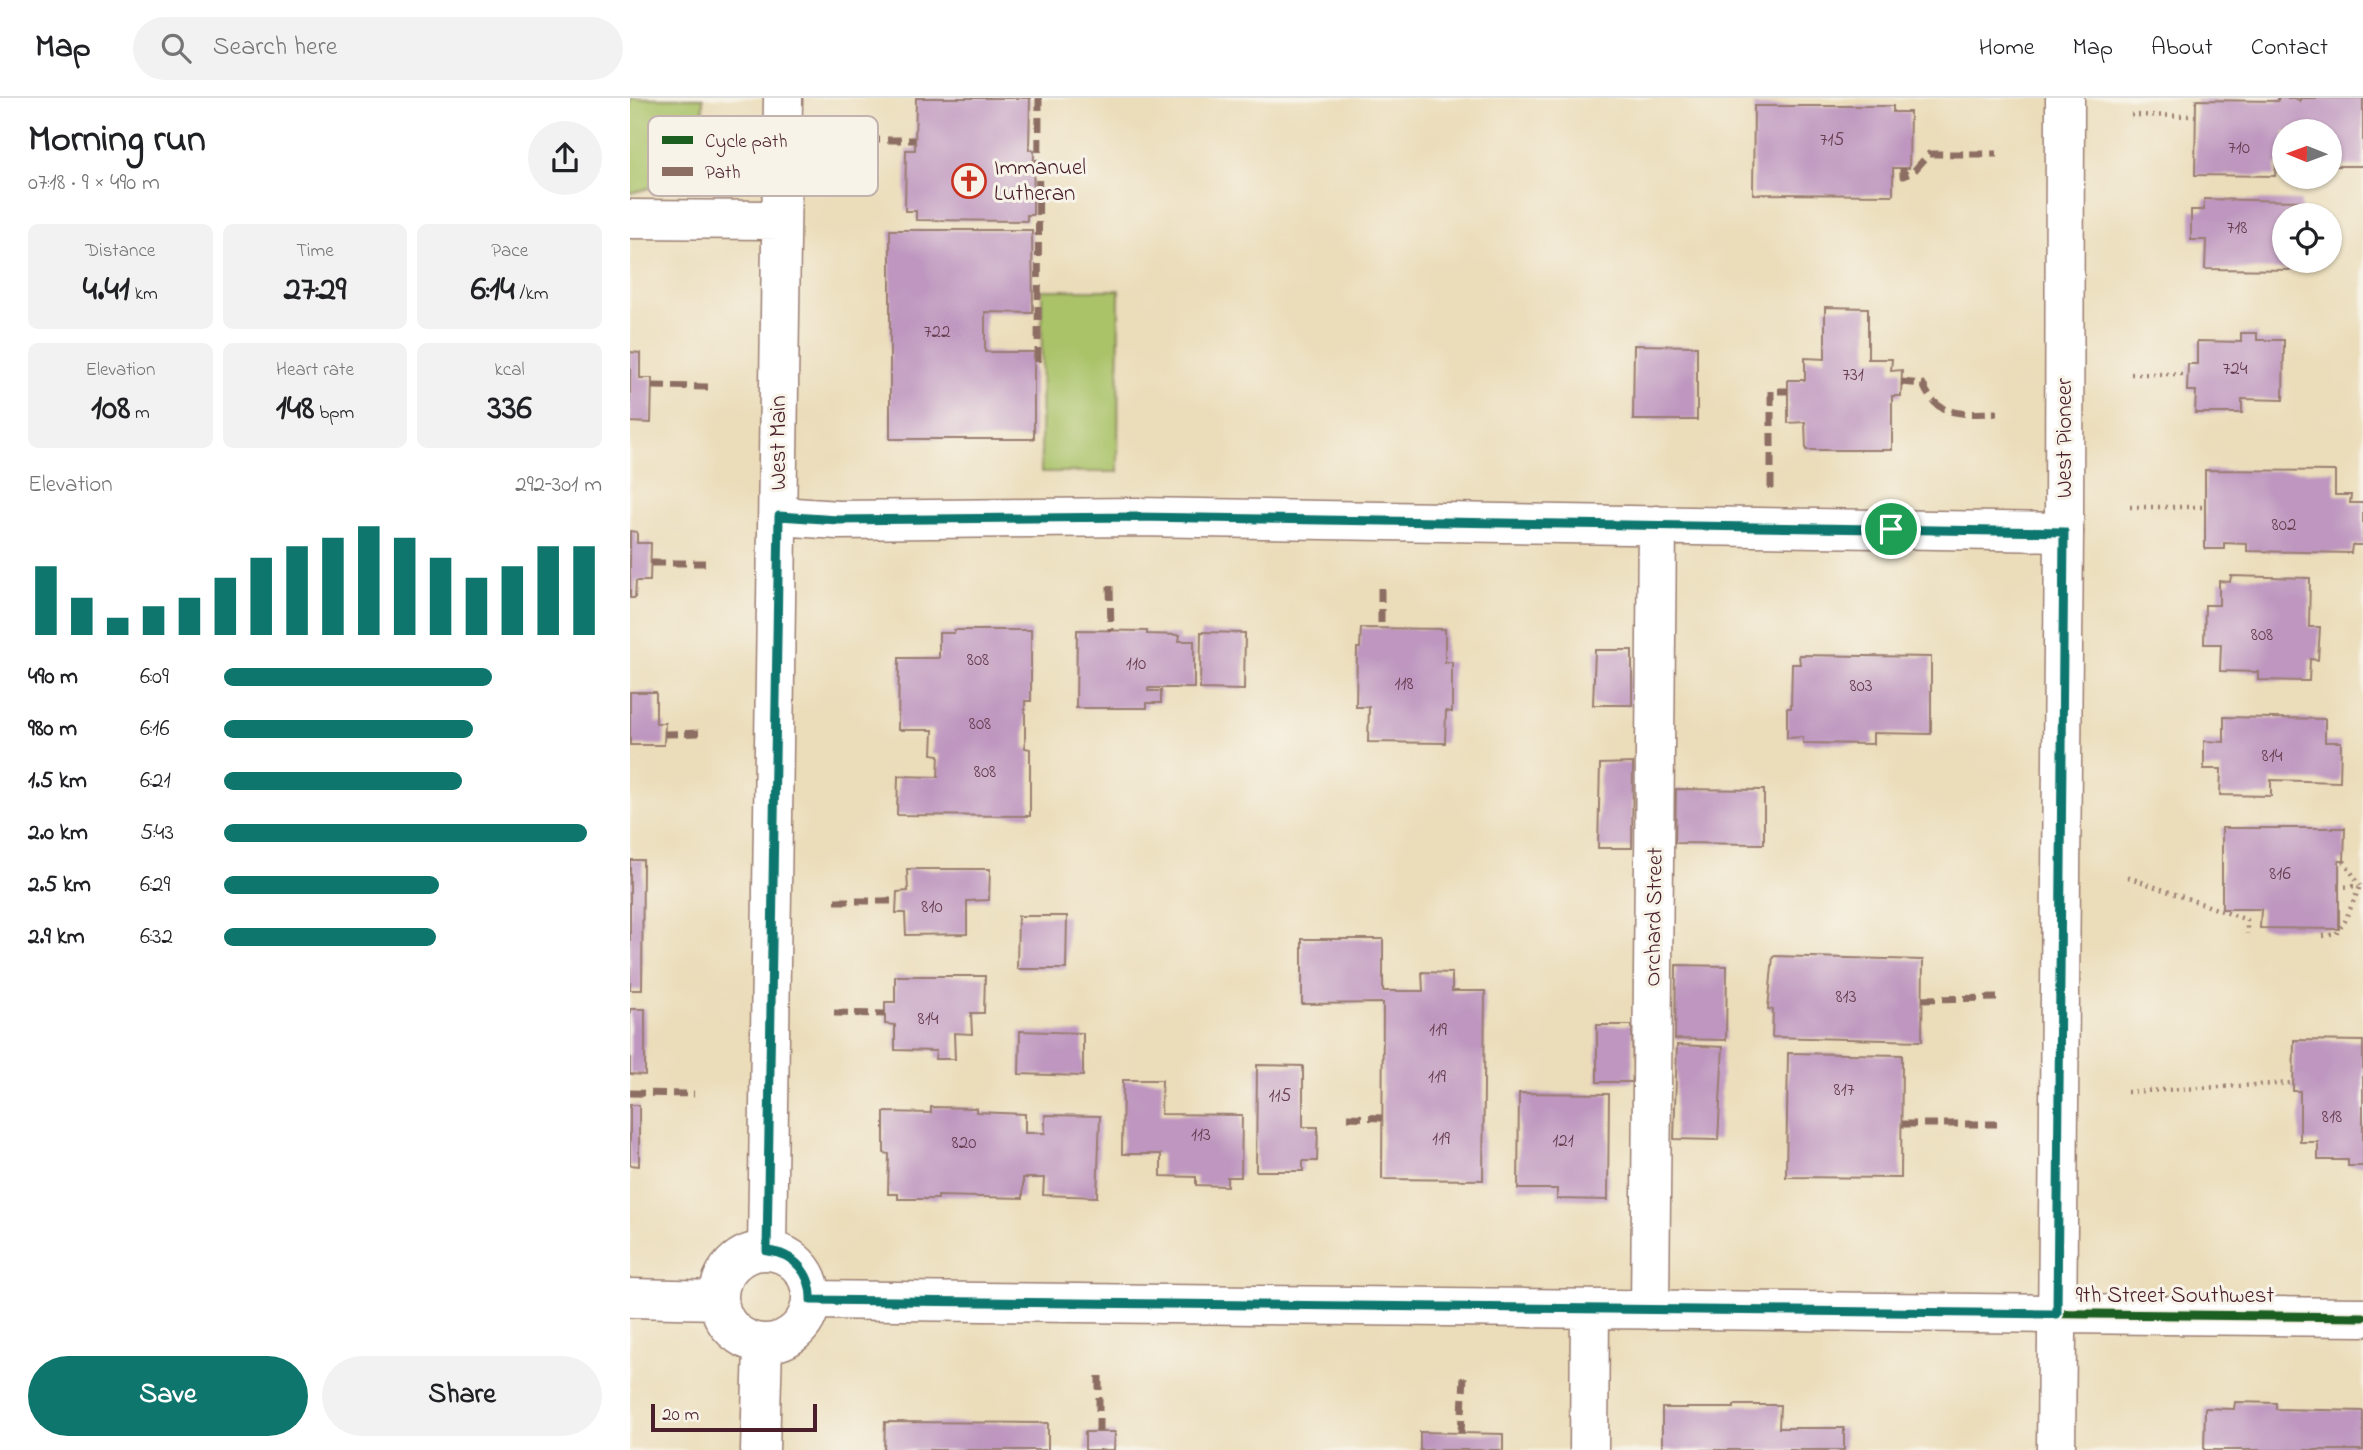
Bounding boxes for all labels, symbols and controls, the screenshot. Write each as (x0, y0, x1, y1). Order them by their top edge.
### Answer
search box (133, 17, 623, 80)
text: Map (35, 24, 91, 72)
icon: search (157, 29, 195, 67)
text: Search here (213, 29, 337, 67)
text: Home (1979, 31, 2035, 66)
text: Map (2073, 31, 2113, 66)
text: About (2151, 31, 2213, 66)
text: Contact (2251, 31, 2328, 66)
text: Morning run (28, 113, 206, 169)
legend (648, 116, 878, 196)
north arrow (2272, 119, 2342, 189)
map controls (2272, 119, 2342, 273)
button: share (528, 121, 602, 195)
house number: 715 (1820, 127, 1844, 154)
text: Cycle path (705, 129, 787, 157)
house number: 710 (2228, 135, 2250, 162)
place label: Immanuel Lutheran (994, 152, 1086, 211)
text: Path (705, 160, 741, 187)
church icon: Immanuel Lutheran (950, 162, 988, 200)
text: 07:18 · 9 × 490 m (28, 167, 160, 200)
button: locate (2272, 203, 2342, 273)
house number: 718 (2227, 215, 2248, 242)
text: Distance (85, 238, 155, 265)
text: Time (296, 238, 334, 265)
text: Pace (491, 238, 528, 265)
text: 4.41 (83, 265, 130, 316)
text: 27:29 (284, 265, 346, 316)
text: 6:14 (471, 265, 515, 316)
text: km (130, 281, 158, 308)
text: /km (515, 281, 548, 308)
house number: 722 (924, 319, 950, 346)
house number: 724 (2222, 356, 2248, 383)
text: Elevation (85, 357, 155, 384)
text: Heart rate (276, 357, 354, 384)
text: kcal (495, 357, 525, 384)
house number: 731 (1842, 362, 1864, 389)
street label: West Pioneer (2049, 377, 2082, 498)
text: 108 (91, 384, 130, 435)
text: 148 (276, 384, 314, 435)
text: 336 (488, 384, 532, 435)
street label: West Main (763, 395, 796, 491)
text: m (130, 400, 150, 427)
text: bpm (314, 400, 354, 427)
text: Elevation (28, 469, 113, 502)
text: 292–301 m (515, 469, 602, 502)
pin (1861, 499, 1921, 559)
icon: arrive (1872, 510, 1910, 548)
house number: 802 (2272, 512, 2296, 539)
house number: 808 (2251, 622, 2273, 649)
house number: 808 (967, 647, 989, 674)
house number: 110 (1126, 651, 1146, 678)
text: 490 m (28, 661, 78, 694)
text: 6:09 (140, 661, 169, 694)
house number: 118 (1394, 671, 1414, 698)
house number: 803 (1849, 673, 1873, 700)
house number: 808 (969, 711, 991, 738)
text: 980 m (28, 713, 77, 746)
text: 6:16 (140, 713, 170, 746)
house number: 814 (2262, 743, 2283, 770)
house number: 808 (974, 759, 996, 786)
text: 1.5 km (28, 765, 87, 798)
text: 6:21 (140, 765, 171, 798)
text: 2.0 km (28, 817, 88, 850)
text: 5:43 (140, 817, 174, 850)
street label: Orchard Street (1637, 847, 1673, 987)
house number: 816 (2269, 861, 2291, 888)
text: 2.5 km (28, 869, 91, 902)
text: 6:29 (140, 869, 170, 902)
house number: 810 (921, 894, 943, 921)
text: 2.9 km (28, 921, 85, 954)
text: 6:32 (140, 921, 173, 954)
house number: 813 (1835, 984, 1857, 1011)
house number: 814 (918, 1006, 939, 1033)
house number: 119 (1429, 1017, 1447, 1044)
house number: 119 (1428, 1064, 1446, 1091)
house number: 817 (1834, 1077, 1855, 1104)
house number: 115 (1269, 1083, 1292, 1110)
house number: 818 (2322, 1104, 2342, 1131)
house number: 113 (1191, 1122, 1211, 1149)
house number: 119 (1432, 1126, 1450, 1153)
house number: 121 (1552, 1128, 1574, 1155)
house number: 820 (952, 1130, 976, 1157)
street label: 9th Street Southwest (2076, 1280, 2274, 1313)
button: Save (28, 1356, 308, 1436)
button: Share (322, 1356, 602, 1436)
scale bar (651, 1401, 817, 1433)
text: 20 m (662, 1402, 699, 1429)

